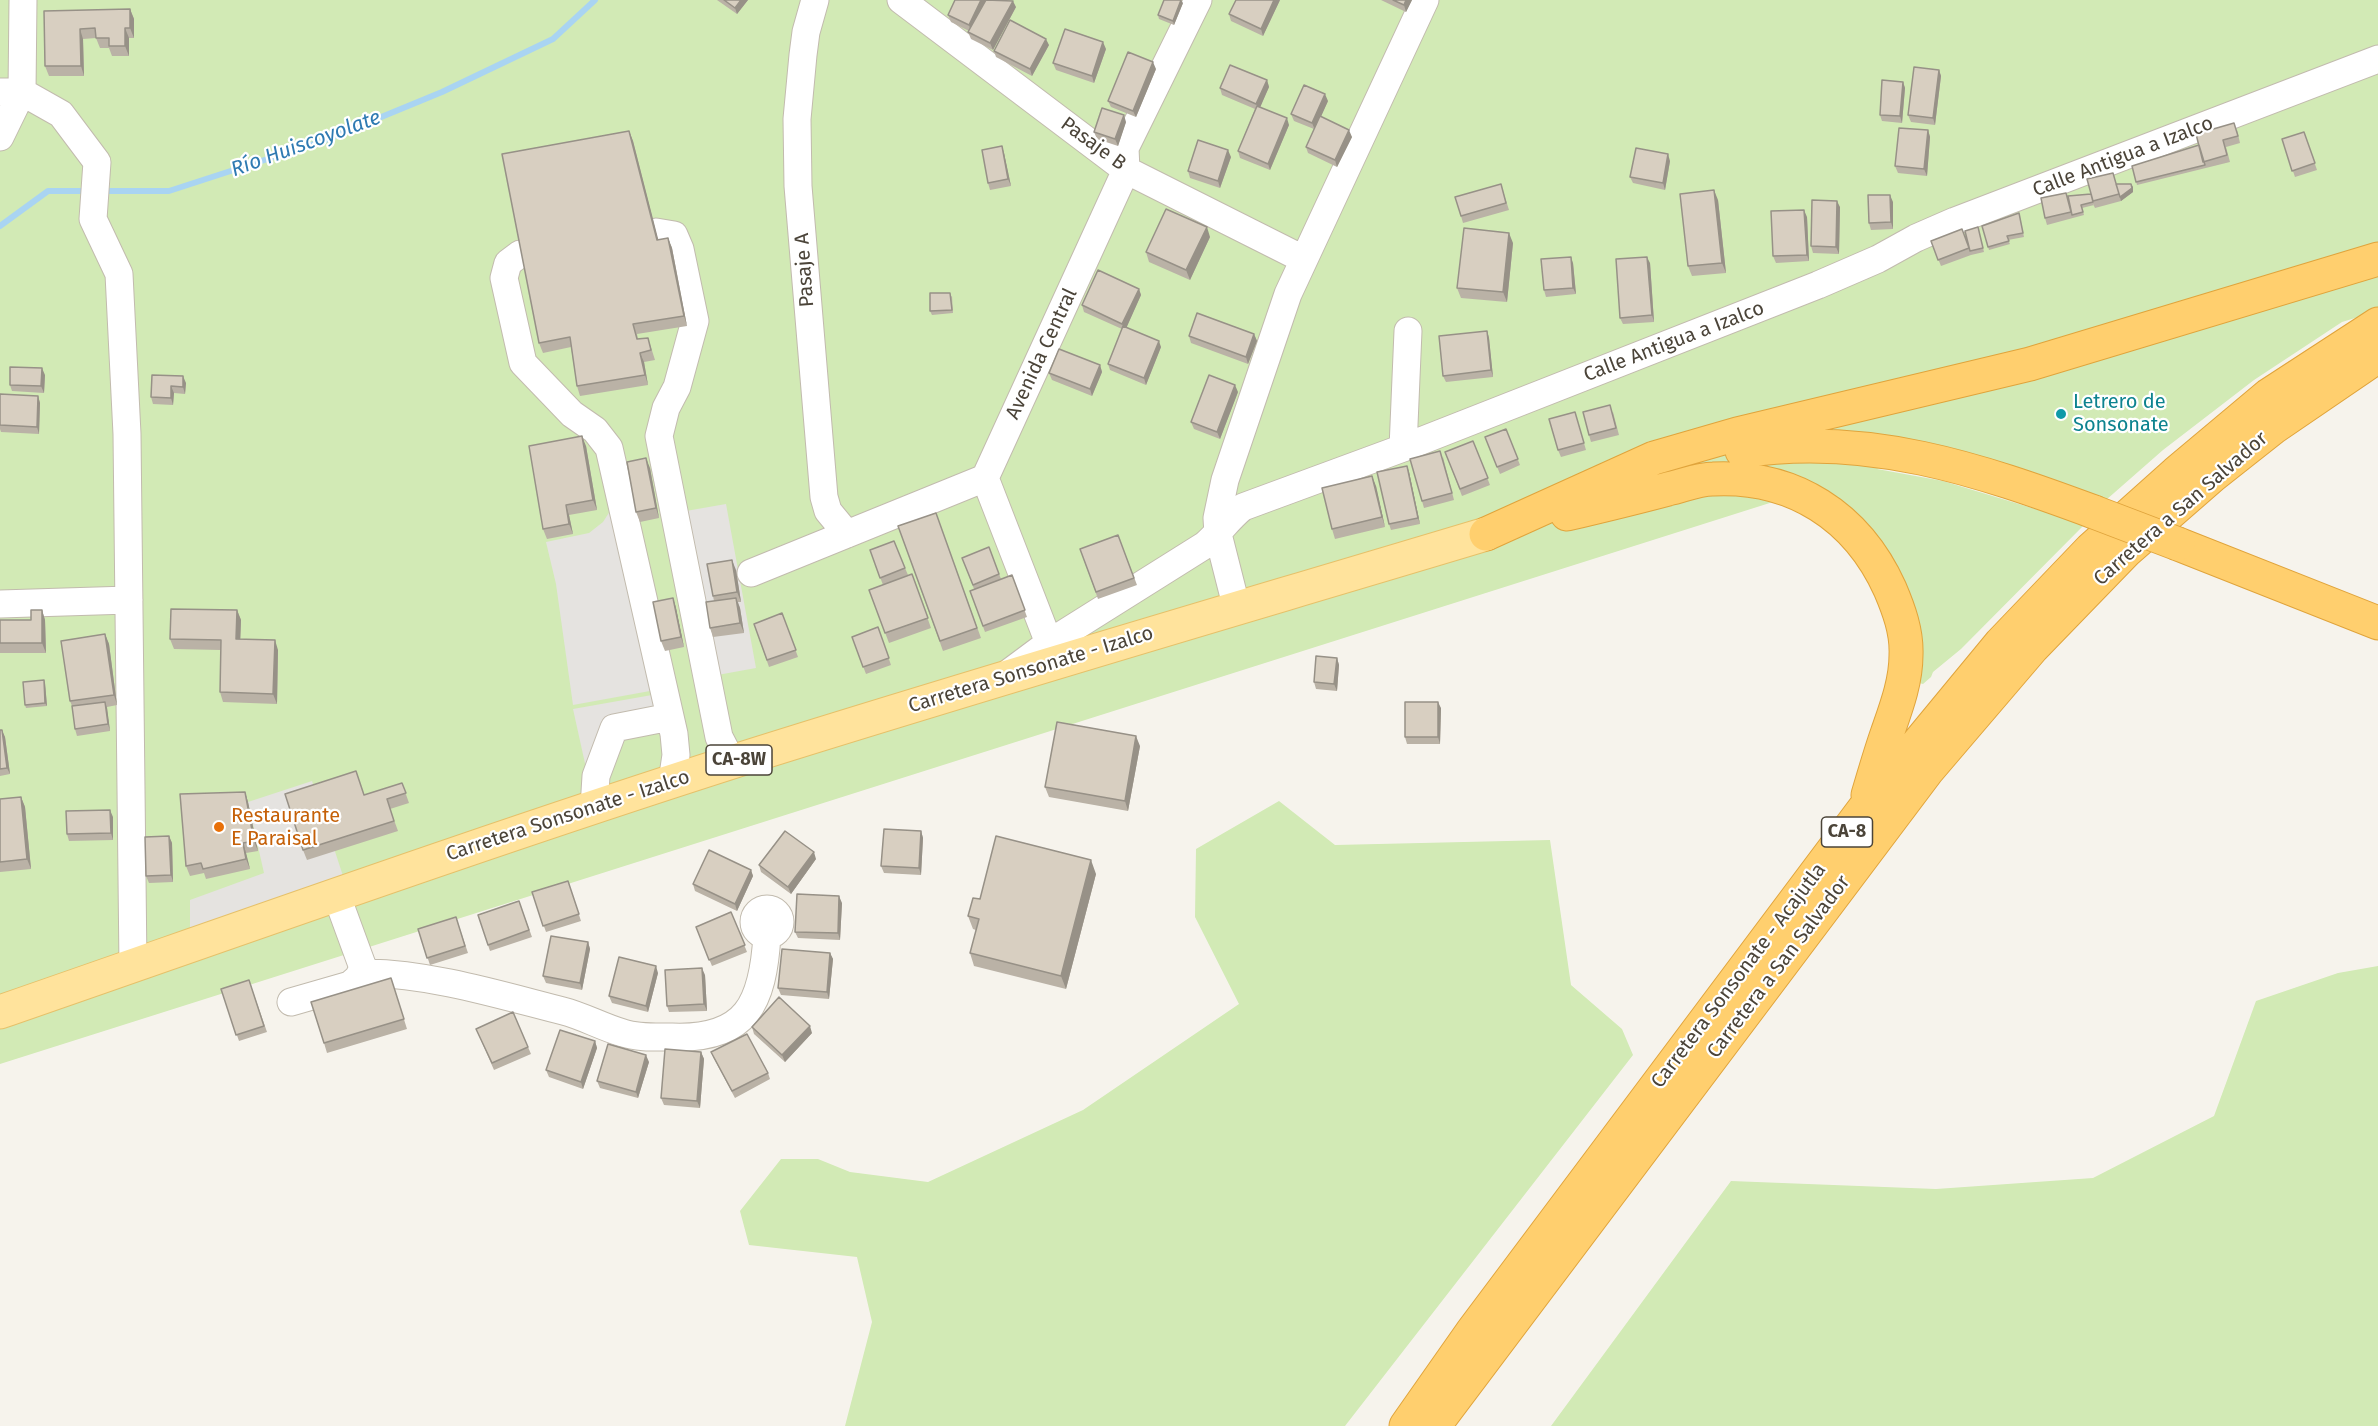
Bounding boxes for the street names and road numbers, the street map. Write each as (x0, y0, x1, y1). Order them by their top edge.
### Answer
street label: Pasaje B (1056, 112, 1130, 176)
street label: Calle Antigua a Izalco (2029, 112, 2217, 202)
street label: Pasaje A (790, 232, 820, 308)
street label: Avenida Central (1001, 285, 1083, 423)
street label: Calle Antigua a Izalco (1580, 297, 1768, 387)
street label: Carretera a San Salvador (2089, 427, 2273, 591)
street label: Carretera Sonsonate - Izalco (906, 621, 1156, 719)
road number: CA-8W (706, 745, 772, 775)
street label: Carretera Sonsonate - Izalco (443, 765, 693, 867)
road number: CA-8 (1822, 817, 1872, 847)
street label: Carretera Sonsonate - Acajutla (1647, 859, 1831, 1093)
street label: Carretera a San Salvador (1702, 871, 1856, 1063)

